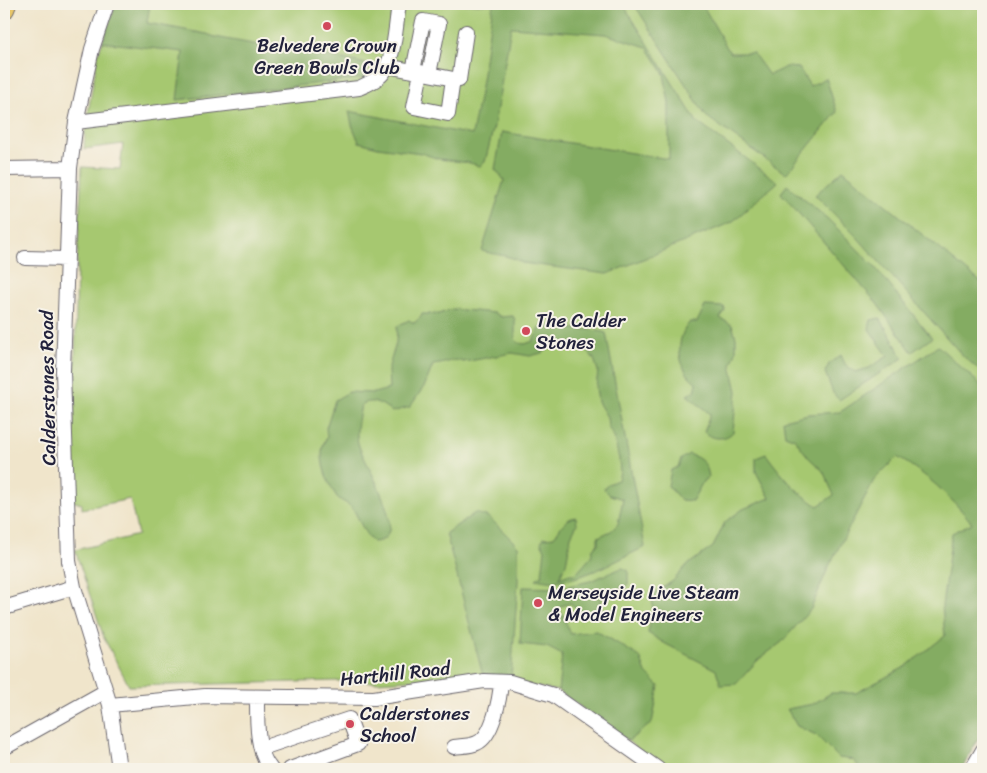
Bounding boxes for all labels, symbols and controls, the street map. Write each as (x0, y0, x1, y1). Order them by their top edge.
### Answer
marker: Belvedere Crown Green Bowls Club (321, 20, 333, 32)
place label: Belvedere Crown Green Bowls Club (254, 29, 400, 84)
place label: The Calder Stones (536, 304, 626, 359)
street label: Calderstones Road (30, 309, 65, 466)
marker: The Calder Stones (520, 325, 532, 337)
place label: Merseyside Live Steam & Model Engineers (548, 576, 739, 631)
marker: Merseyside Live Steam & Model Engineers (532, 597, 544, 609)
street label: Harthill Road (338, 651, 454, 696)
place label: Calderstones School (360, 697, 470, 752)
marker: Calderstones School (344, 718, 356, 730)

